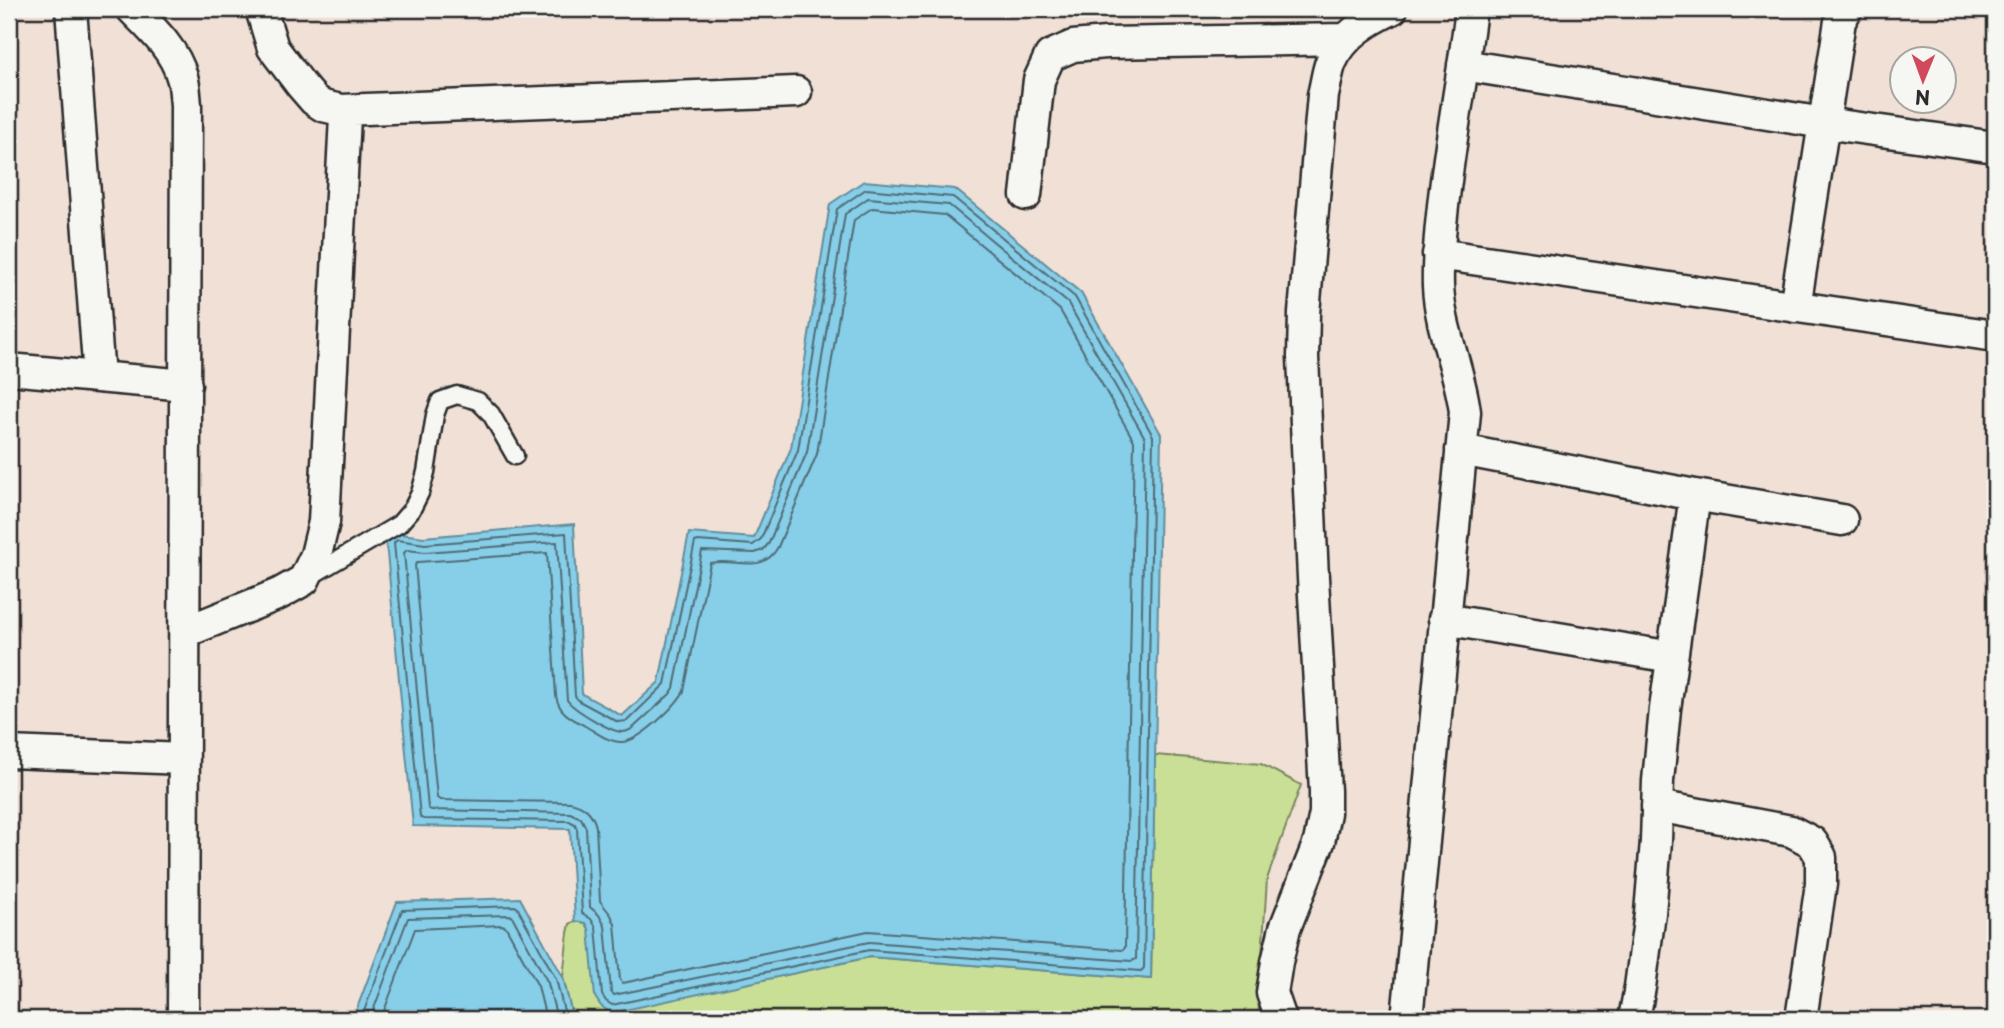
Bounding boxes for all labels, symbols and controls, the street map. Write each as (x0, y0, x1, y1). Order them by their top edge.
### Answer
north arrow (1888, 46, 1958, 116)
text: N (1915, 84, 1930, 112)

